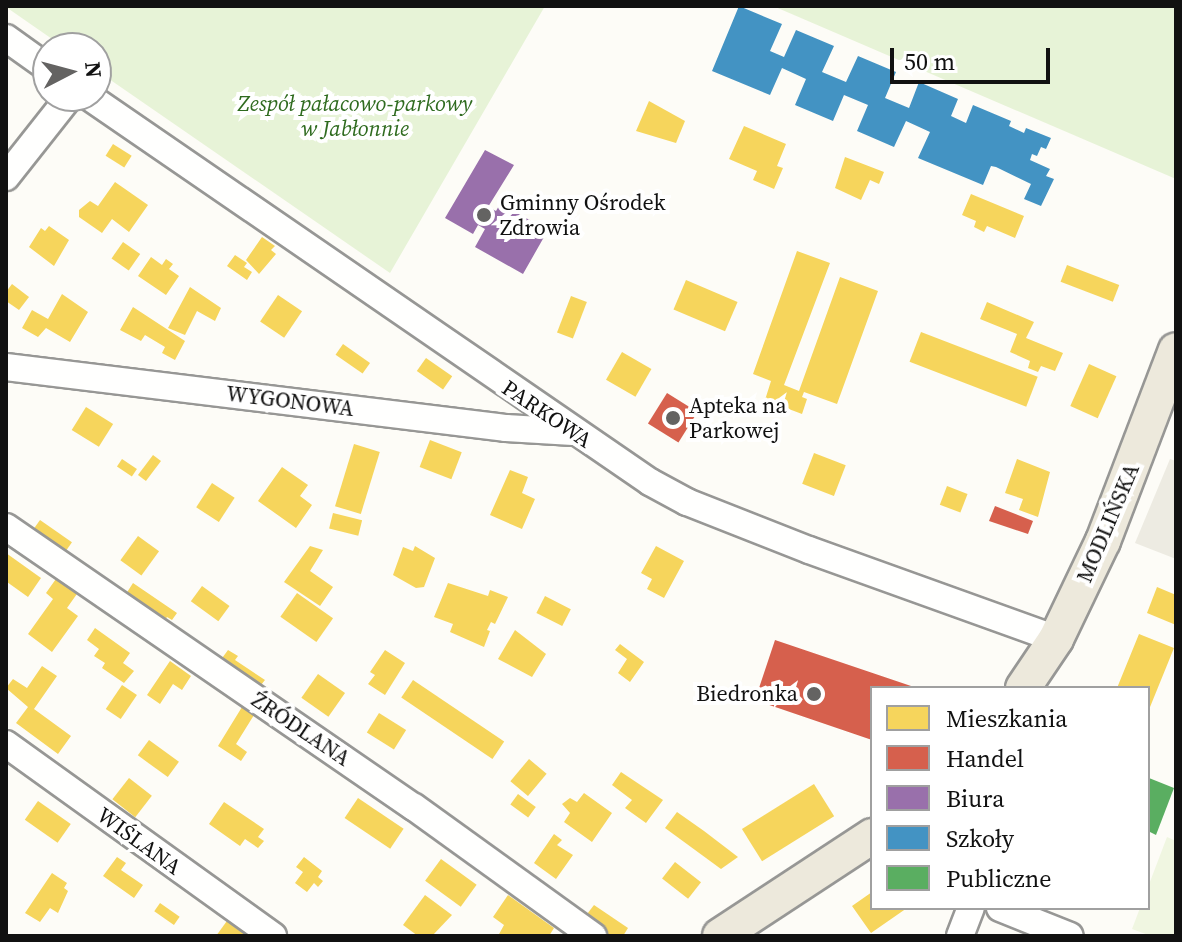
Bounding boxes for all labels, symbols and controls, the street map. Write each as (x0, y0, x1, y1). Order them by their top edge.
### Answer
north arrow (32, 32, 112, 112)
scale bar (894, 32, 1054, 82)
text: 50 m (904, 45, 955, 78)
text: N (78, 60, 110, 79)
park label: Zespół pałacowo-parkowy w Jabłonnie (238, 90, 472, 142)
place label: Gminny Ośrodek Zdrowia (500, 189, 666, 240)
marker: Gminny Ośrodek Zdrowia (475, 206, 493, 224)
street label: PARKOWA (497, 374, 597, 454)
street label: WYGONOWA (225, 380, 355, 422)
place label: Apteka na Parkowej (689, 392, 787, 444)
marker: Apteka na Parkowej (664, 409, 682, 427)
street label: MODLIŃSKA (1071, 460, 1145, 586)
place label: Biedronka (696, 681, 798, 707)
marker: Biedronka (805, 685, 823, 703)
street label: ŹRÓDLANA (247, 686, 355, 772)
legend (870, 686, 1150, 910)
text: Mieszkania (946, 702, 1068, 735)
text: Handel (946, 742, 1024, 775)
text: Biura (946, 782, 1004, 815)
street label: WIŚLANA (92, 802, 186, 880)
text: Szkoły (946, 822, 1014, 855)
text: Publiczne (946, 862, 1051, 895)

